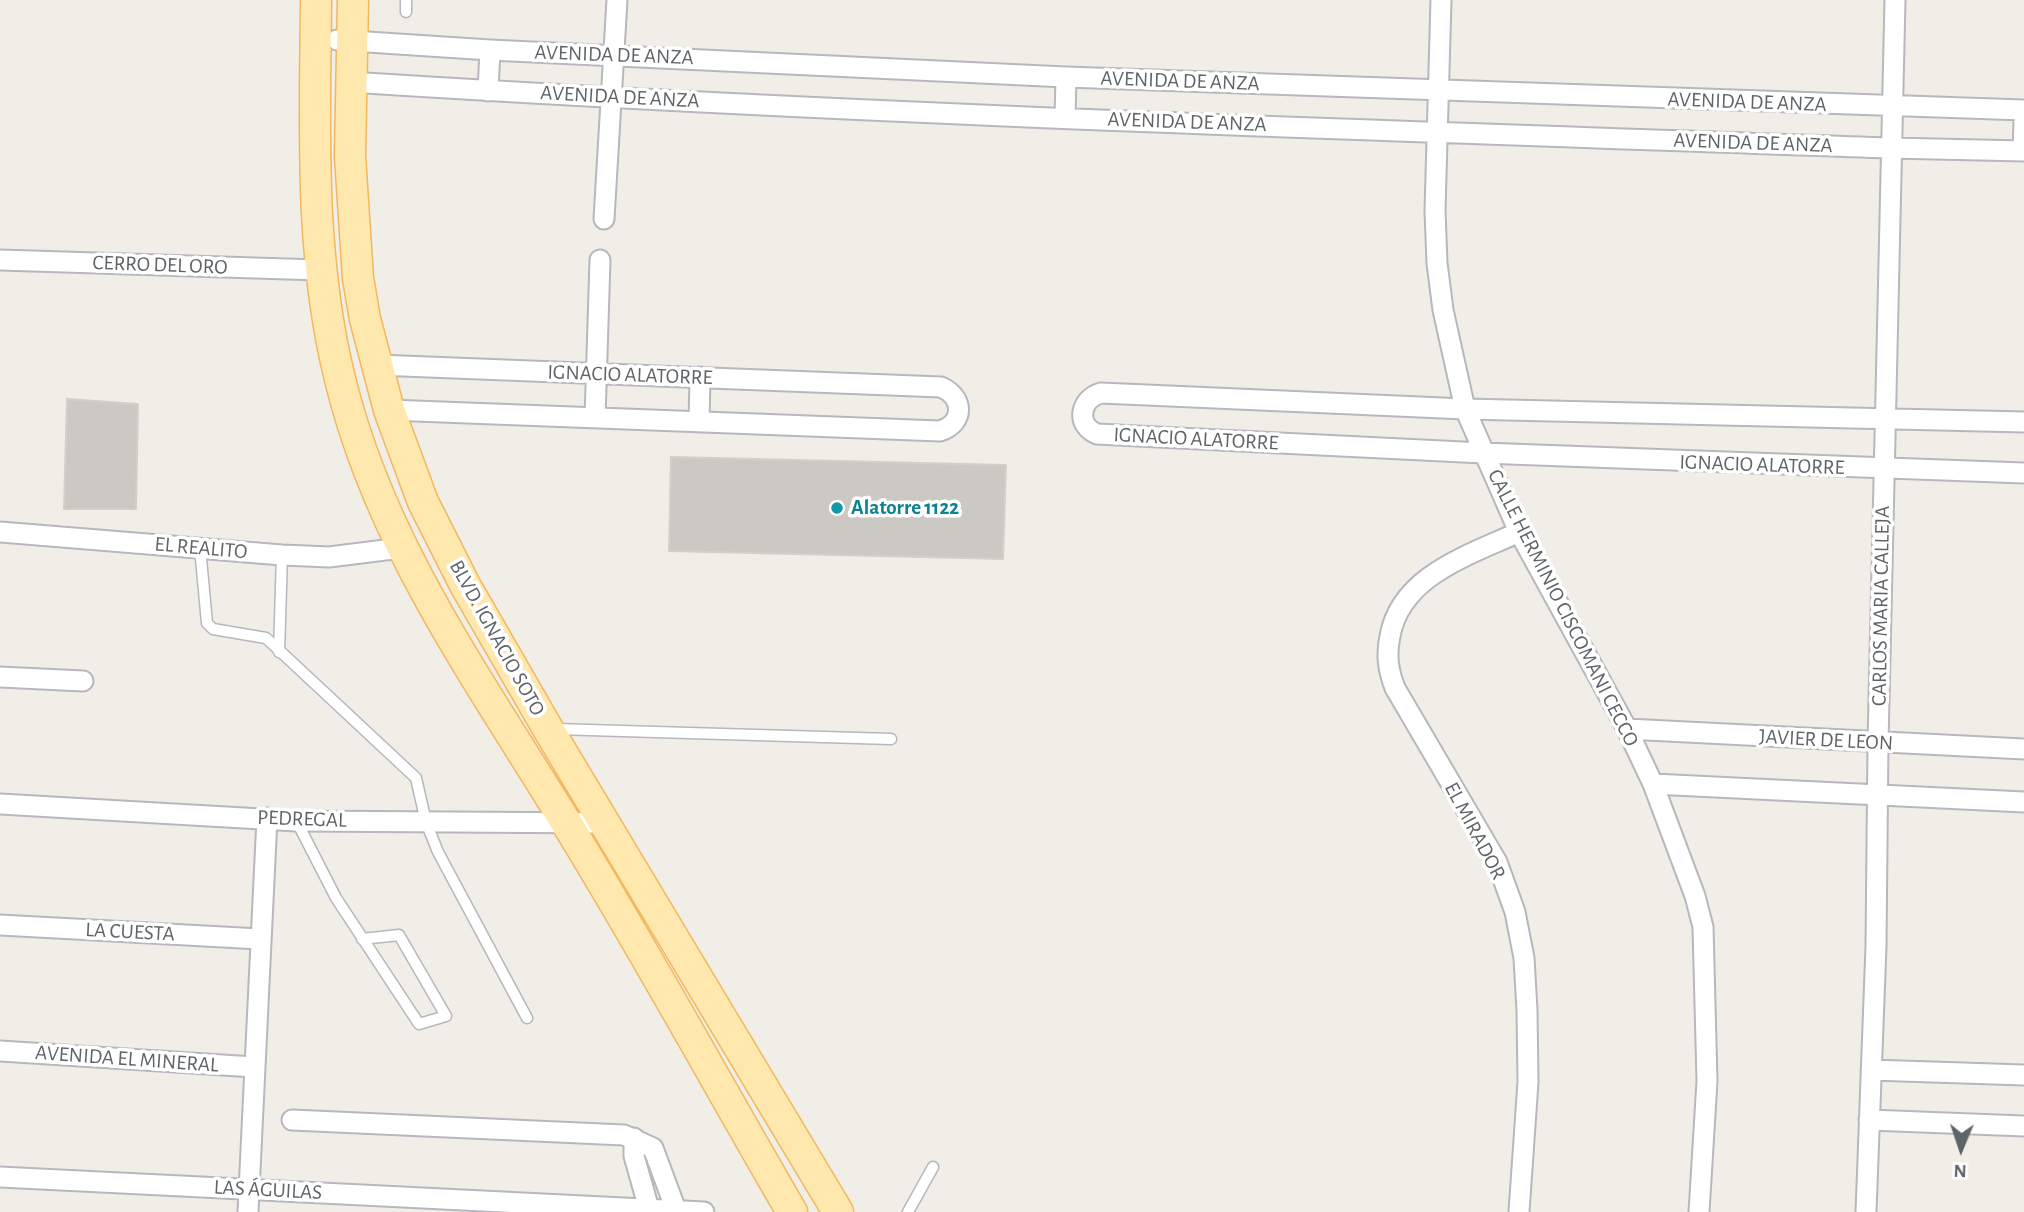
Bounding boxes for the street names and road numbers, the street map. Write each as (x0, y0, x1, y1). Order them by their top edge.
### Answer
street label: AVENIDA DE ANZA (534, 40, 694, 70)
street label: AVENIDA DE ANZA (1100, 66, 1260, 96)
street label: AVENIDA DE ANZA (540, 80, 700, 114)
street label: AVENIDA DE ANZA (1667, 87, 1827, 117)
street label: AVENIDA DE ANZA (1107, 107, 1267, 137)
street label: AVENIDA DE ANZA (1673, 128, 1833, 158)
street label: CERRO DEL ORO (92, 250, 228, 280)
street label: IGNACIO ALATORRE (547, 360, 713, 390)
street label: IGNACIO ALATORRE (1113, 422, 1279, 456)
street label: IGNACIO ALATORRE (1679, 450, 1845, 480)
street label: CALLE HERMINIO CISCOMANI CECCO (1482, 465, 1644, 751)
street label: CARLOS MARIA CALLEJA (1867, 506, 1895, 706)
street label: EL REALITO (154, 531, 248, 565)
street label: BLVD. IGNACIO SOTO (444, 556, 550, 720)
street label: JAVIER DE LEON (1758, 724, 1894, 756)
street label: EL MIRADOR (1439, 778, 1511, 884)
street label: PEDREGAL (257, 805, 347, 833)
street label: LA CUESTA (85, 917, 175, 947)
street label: AVENIDA EL MINERAL (34, 1040, 220, 1078)
street label: LAS ÁGUILAS (213, 1175, 323, 1205)

